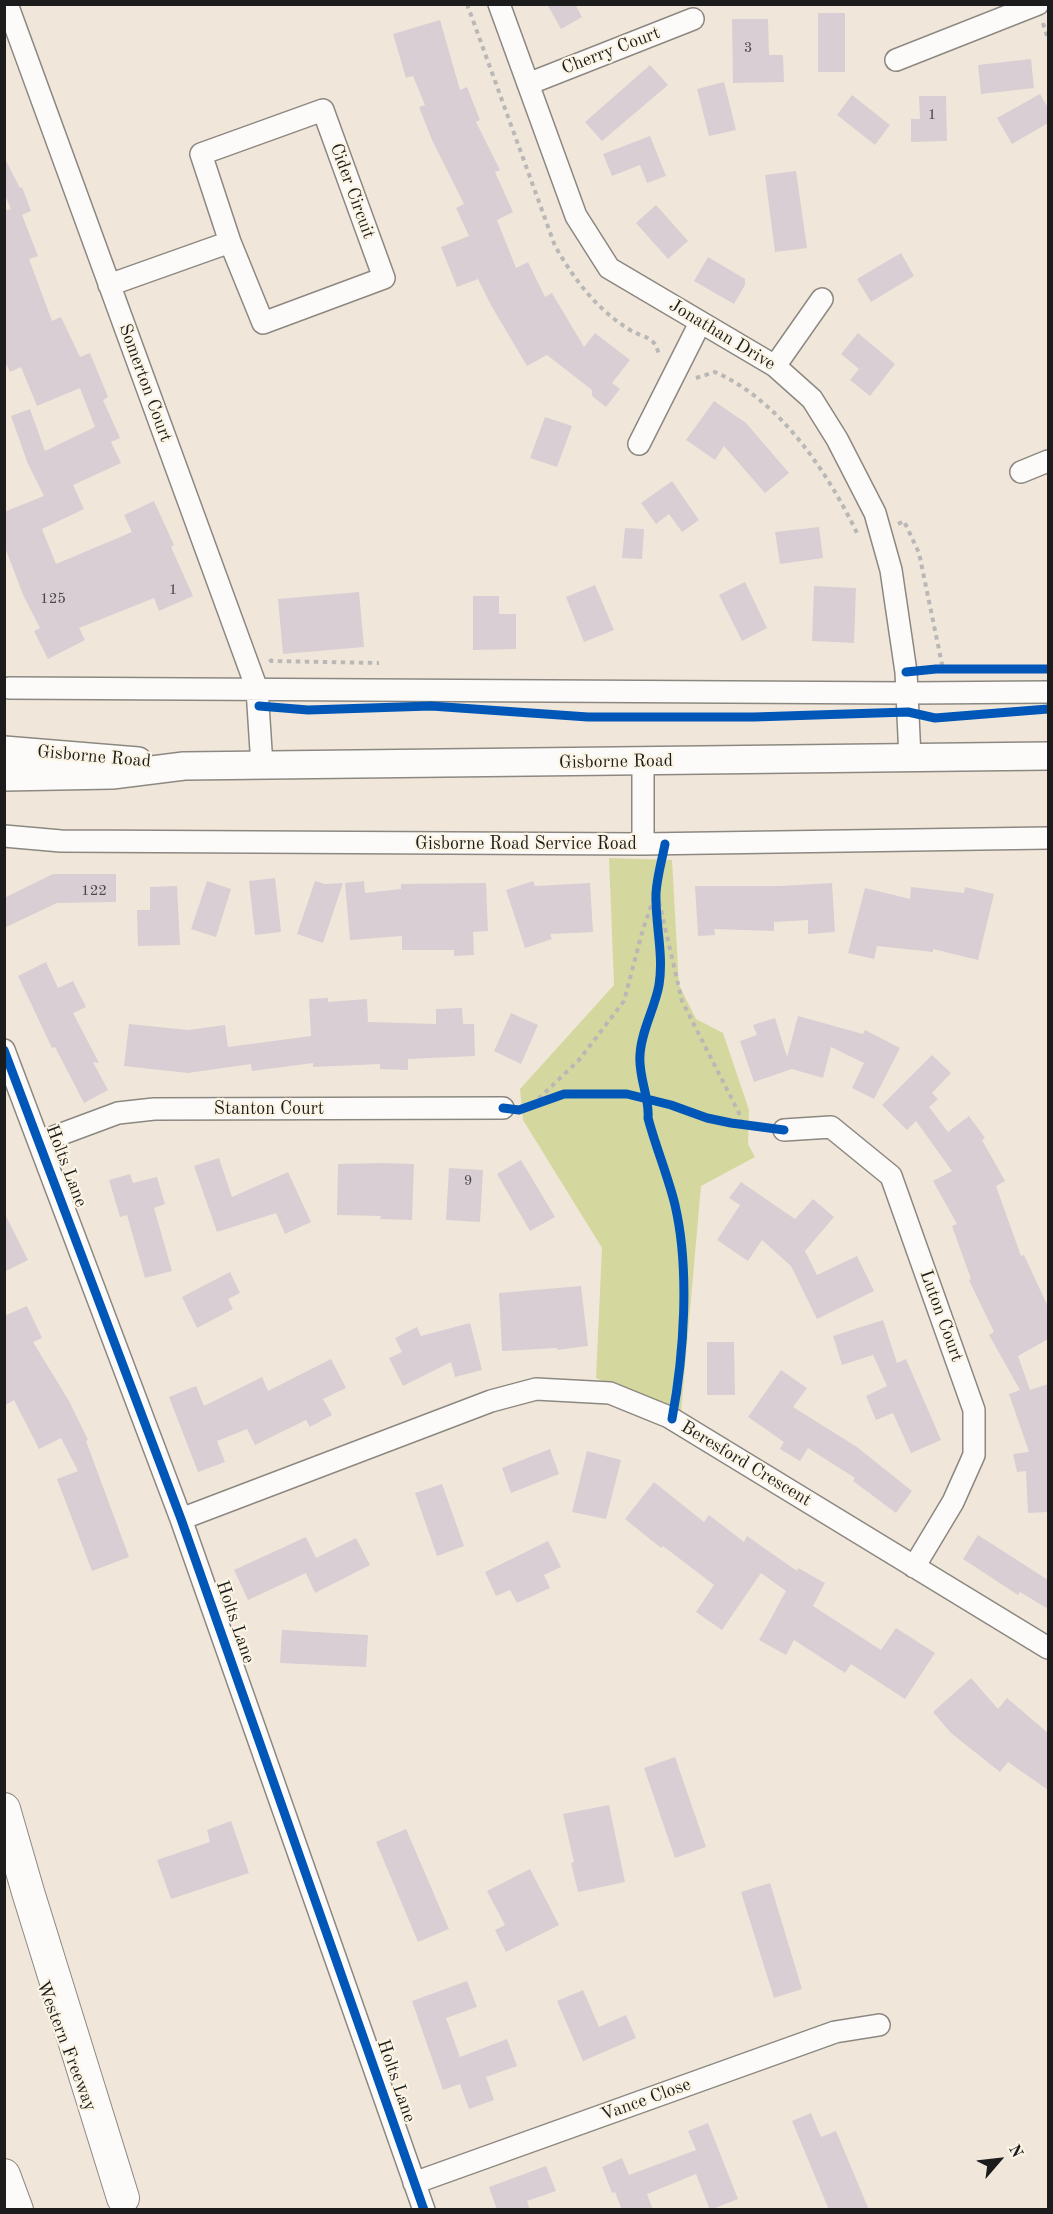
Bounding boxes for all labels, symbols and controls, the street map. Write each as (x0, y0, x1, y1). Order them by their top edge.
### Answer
street label: Cherry Court (559, 22, 663, 80)
house number: 3 (744, 39, 752, 57)
house number: 1 (928, 106, 936, 124)
street label: Cider Circuit (325, 140, 379, 242)
street label: Jonathan Drive (665, 295, 779, 375)
street label: Somerton Court (114, 321, 176, 445)
house number: 1 (169, 581, 177, 599)
house number: 125 (40, 590, 66, 608)
street label: Gisborne Road (36, 741, 152, 773)
street label: Gisborne Road (559, 750, 673, 774)
street label: Gisborne Road Service Road (415, 833, 637, 855)
house number: 122 (81, 882, 107, 900)
street label: Stanton Court (214, 1098, 324, 1120)
street label: Holts Lane (40, 1122, 92, 1210)
house number: 9 (464, 1172, 472, 1190)
street label: Luton Court (914, 1267, 968, 1365)
street label: Beresford Crescent (677, 1416, 815, 1512)
street label: Holts Lane (211, 1578, 259, 1666)
street label: Western Freeway (31, 1978, 101, 2114)
street label: Holts Lane (372, 2037, 420, 2125)
street label: Vance Close (598, 2074, 694, 2126)
north arrow (969, 2130, 1029, 2190)
text: N (1005, 2142, 1025, 2161)

